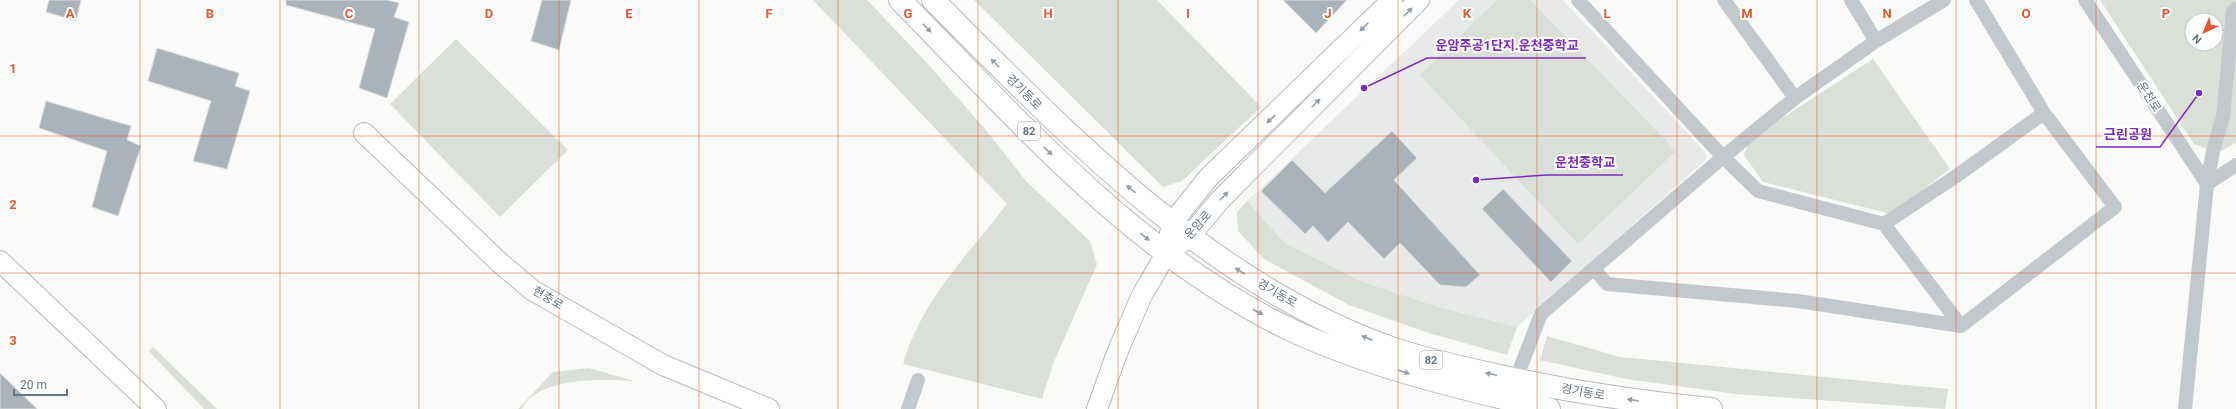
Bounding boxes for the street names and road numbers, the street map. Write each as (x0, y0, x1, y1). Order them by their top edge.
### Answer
street label: 경기동로 (1003, 71, 1045, 113)
street label: 운천로 (2134, 79, 2164, 115)
road number: 82 (1018, 122, 1040, 140)
street label: 운암로 (1182, 208, 1214, 242)
street label: 경기동로 (1254, 276, 1300, 310)
street label: 현충로 (530, 283, 566, 313)
road number: 82 (1420, 351, 1442, 369)
street label: 경기동로 (1560, 381, 1606, 403)

